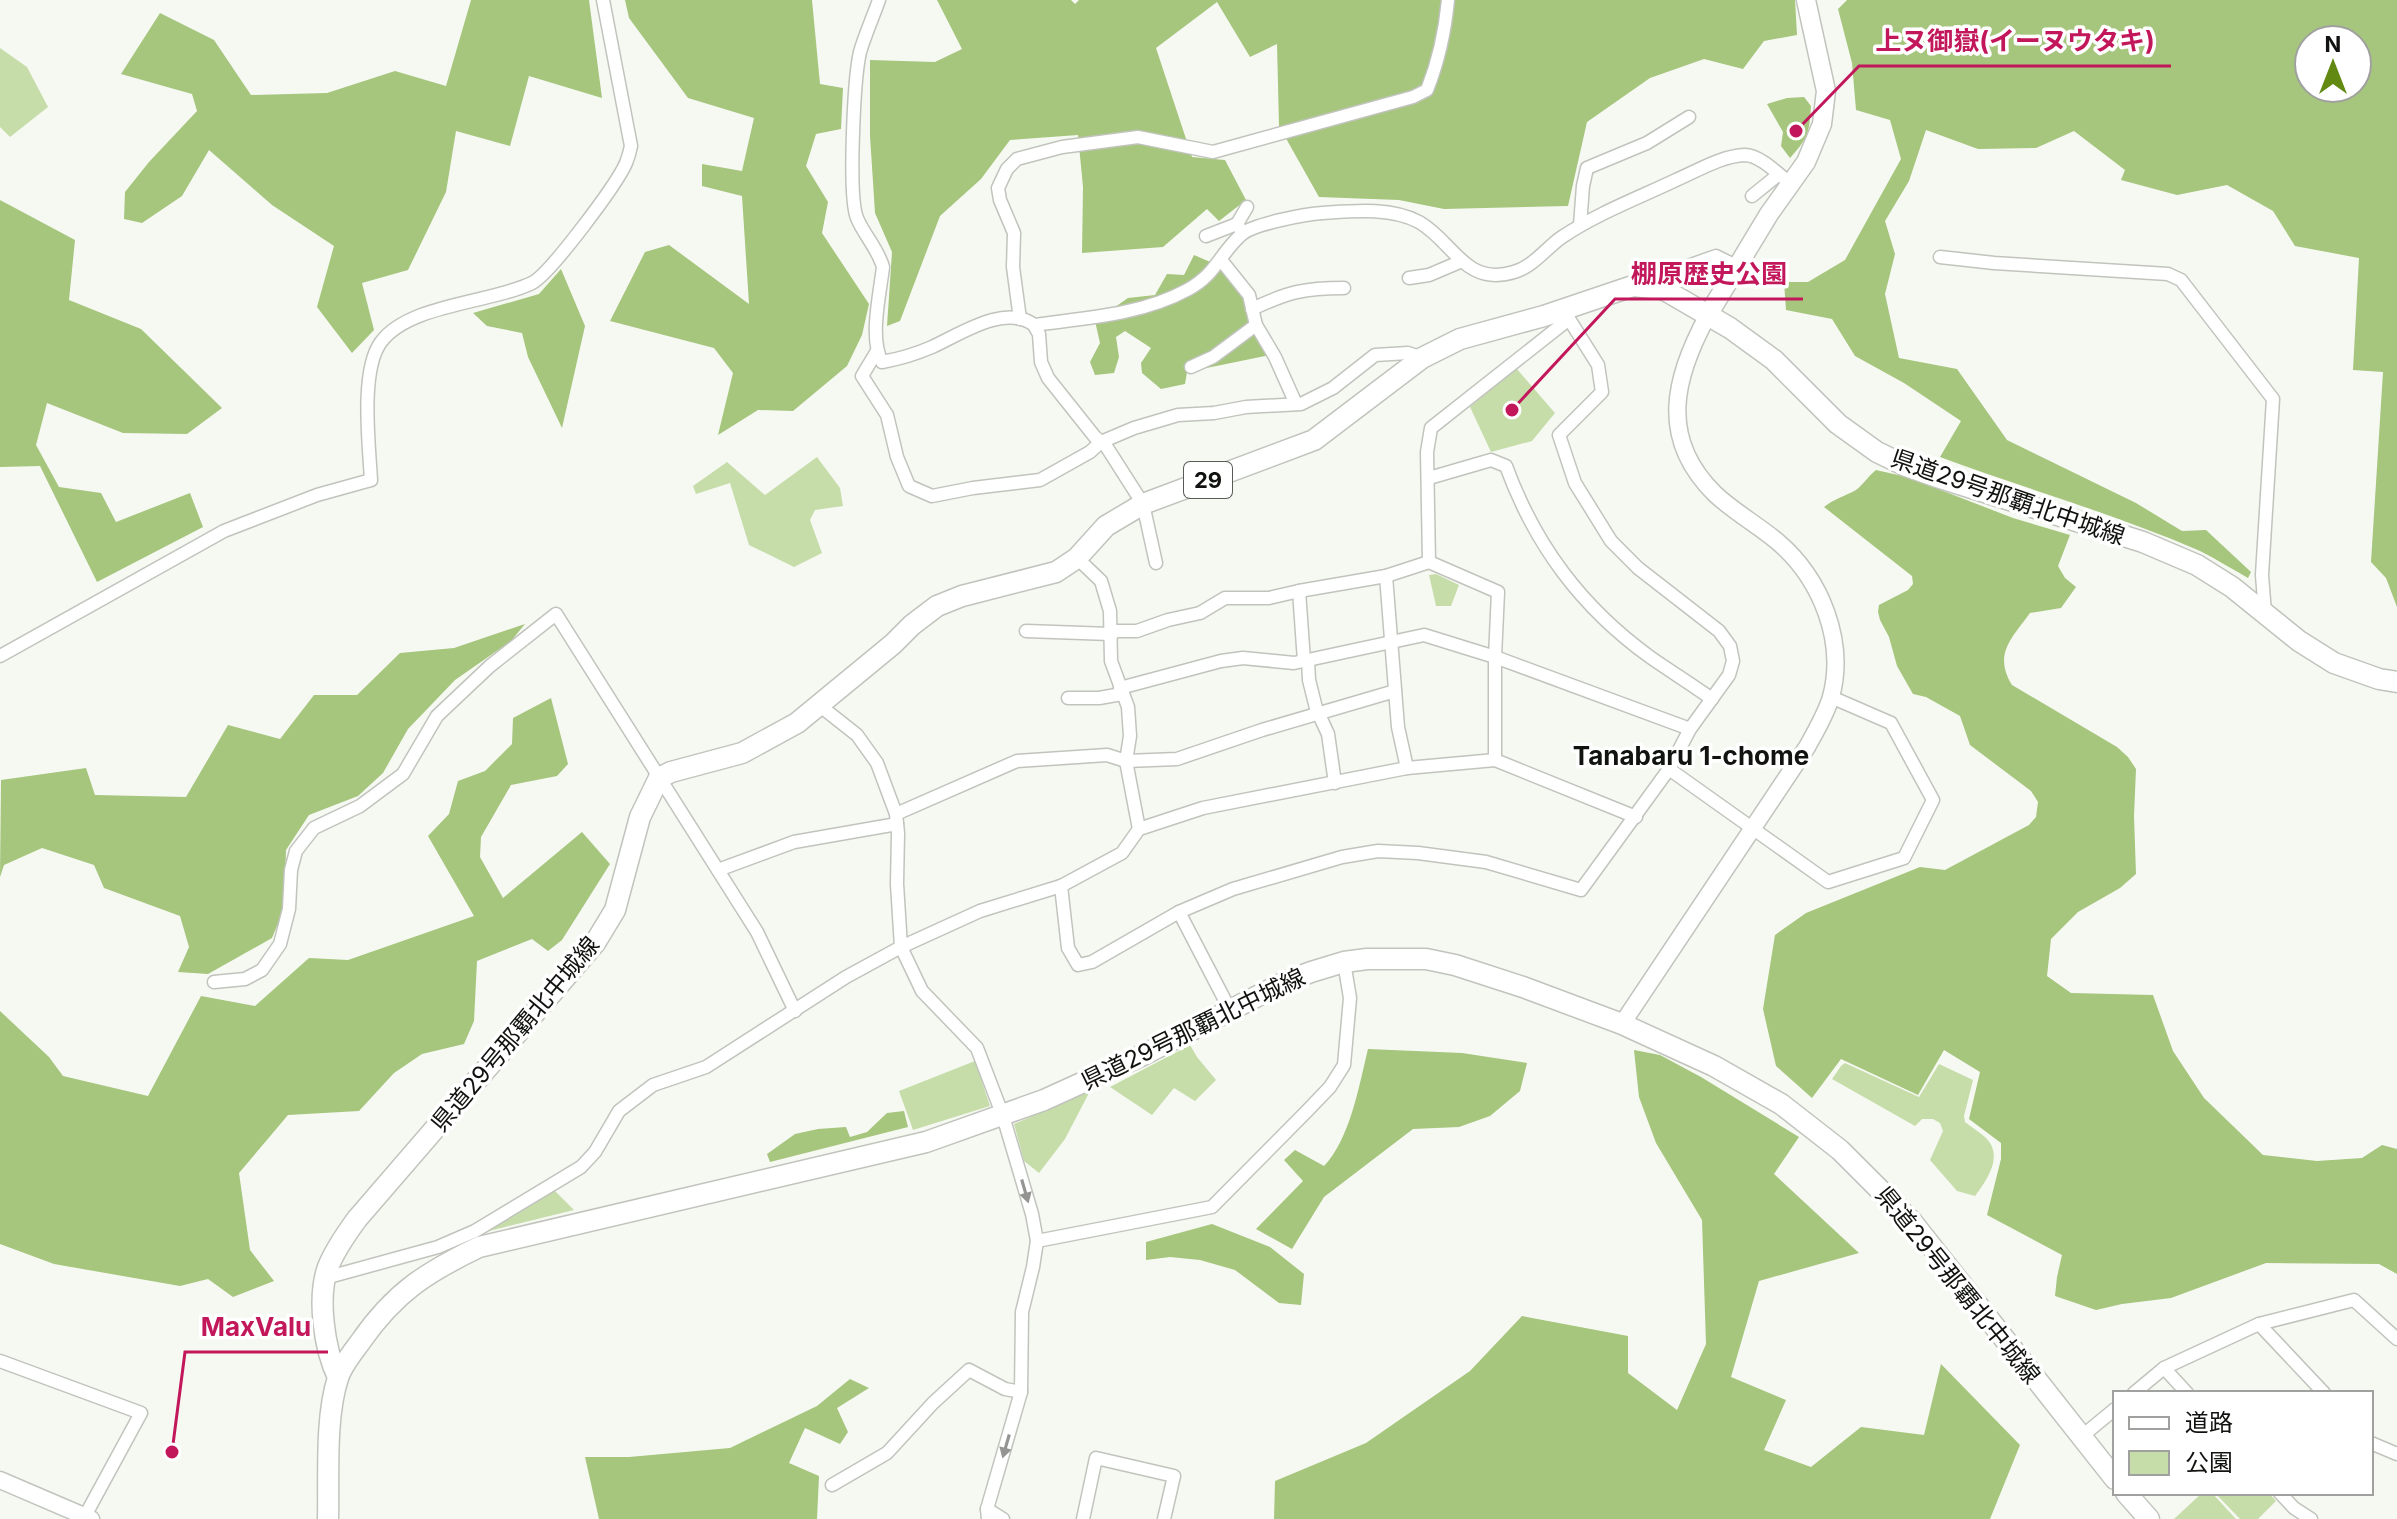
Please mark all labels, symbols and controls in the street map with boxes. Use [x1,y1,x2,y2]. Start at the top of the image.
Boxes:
callout: 上ヌ御嶽(イーヌウタキ) [1859,16,2171,66]
north arrow [2293,24,2373,104]
text: 上ヌ御嶽(イーヌウタキ) [1875,25,2155,56]
text: N [2325,31,2341,57]
callout: 棚原歴史公園 [1615,249,1803,299]
text: 棚原歴史公園 [1631,258,1787,289]
street label: 県道29号那覇北中城線 [1887,443,2129,551]
road number: 29 [1184,462,1232,498]
district label: Tanabaru 1-chome [1573,740,1809,771]
street label: 県道29号那覇北中城線 [425,931,605,1137]
street label: 県道29号那覇北中城線 [1076,962,1310,1096]
one-way arrow [1019,1179,1032,1203]
street label: 県道29号那覇北中城線 [1869,1180,2047,1390]
callout: MaxValu [185,1302,328,1352]
text: MaxValu [201,1311,311,1342]
legend [2113,1391,2373,1495]
text: 道路 [2185,1408,2233,1437]
one-way arrow [999,1433,1011,1458]
text: 公園 [2185,1448,2233,1477]

